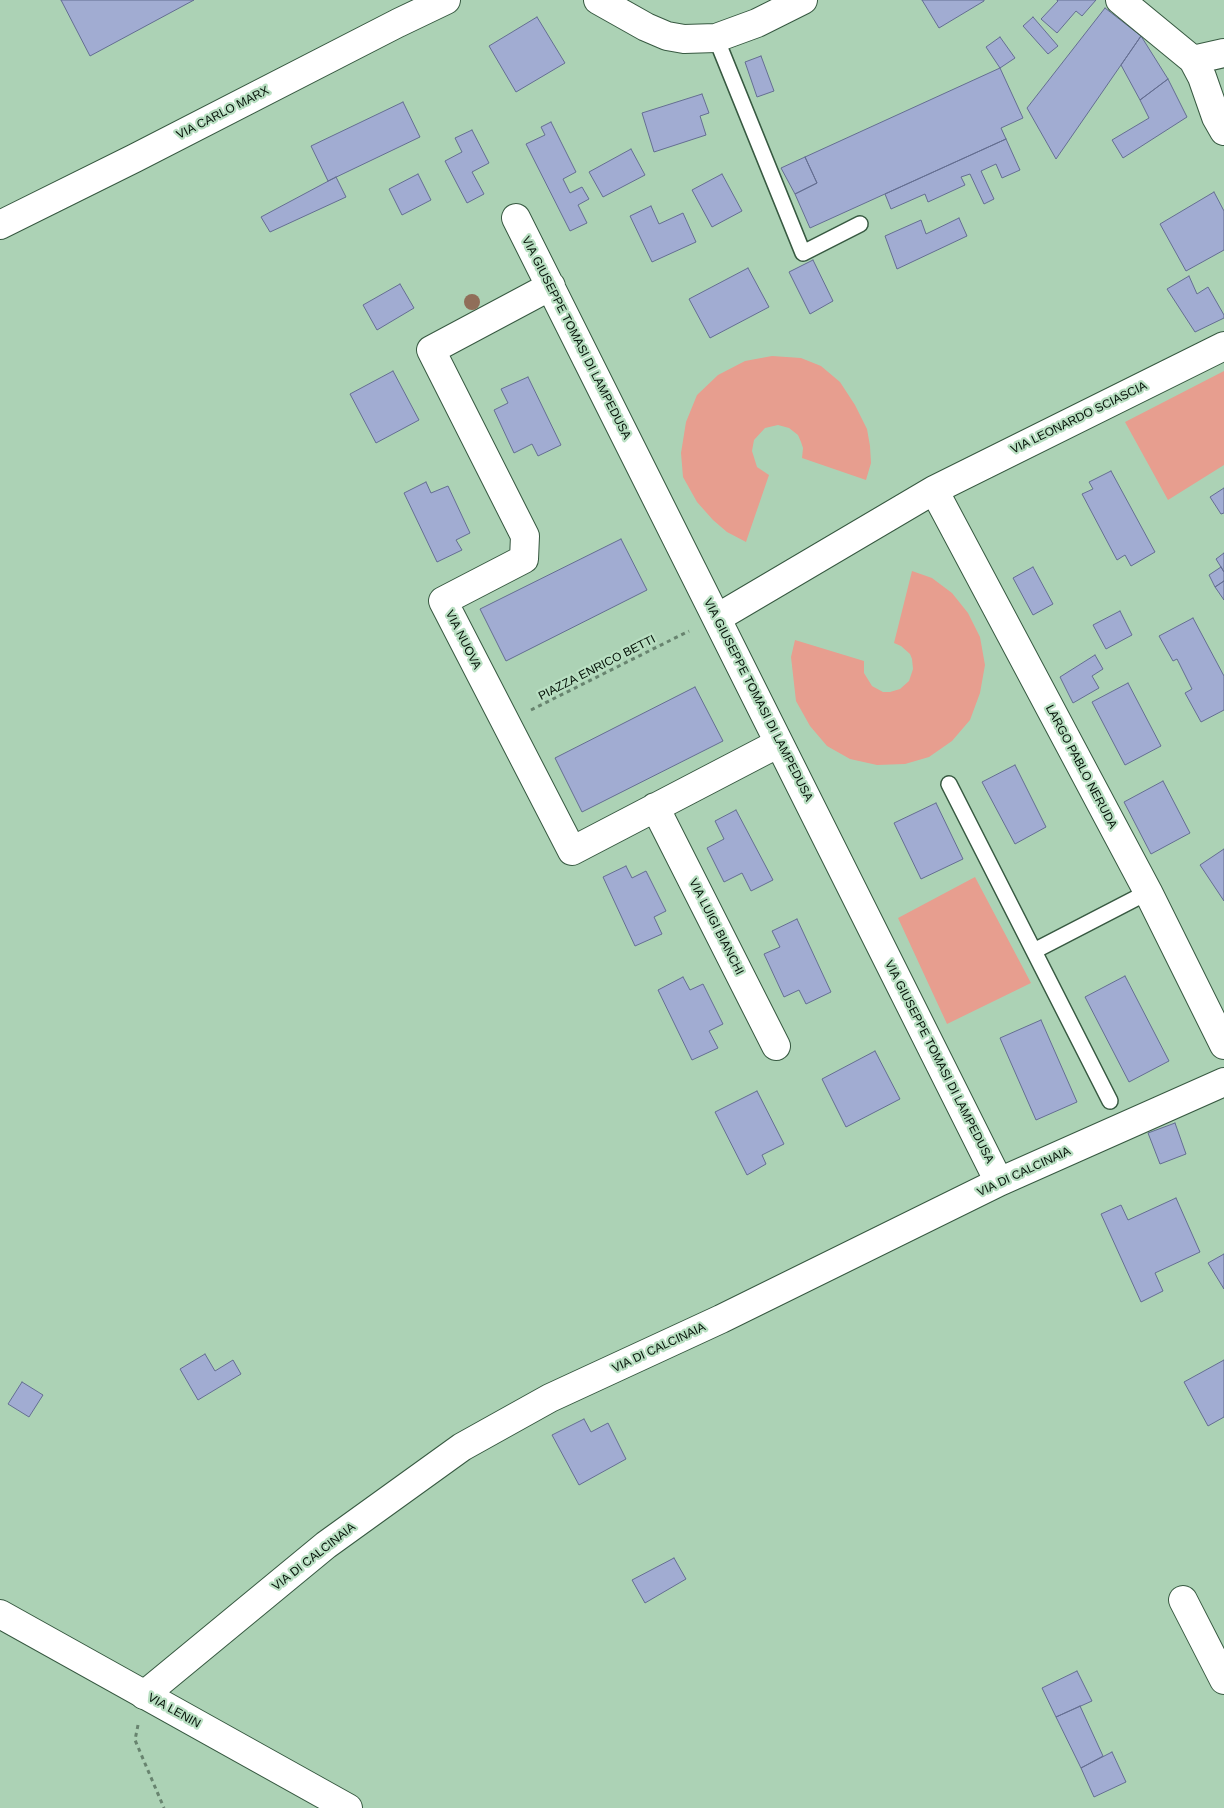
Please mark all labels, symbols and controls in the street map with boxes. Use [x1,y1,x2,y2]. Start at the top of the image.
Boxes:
street label: VIA CARLO MARX [174,83,272,143]
street label: VIA GIUSEPPE TOMASI DI LAMPEDUSA [518,234,634,442]
street label: VIA LEONARDO SCIASCIA [1009,379,1149,457]
street label: VIA GIUSEPPE TOMASI DI LAMPEDUSA [700,596,816,804]
street label: VIA NUOVA [442,608,484,672]
street label: PIAZZA ENRICO BETTI [536,632,658,704]
street label: LARGO PABLO NERUDA [1042,702,1120,832]
street label: VIA LUIGI BIANCHI [686,876,746,978]
street label: VIA GIUSEPPE TOMASI DI LAMPEDUSA [881,958,997,1166]
street label: VIA DI CALCINAIA [975,1144,1073,1200]
street label: VIA DI CALCINAIA [610,1320,708,1376]
street label: VIA DI CALCINAIA [270,1520,358,1594]
street label: VIA LENIN [145,1691,203,1731]

